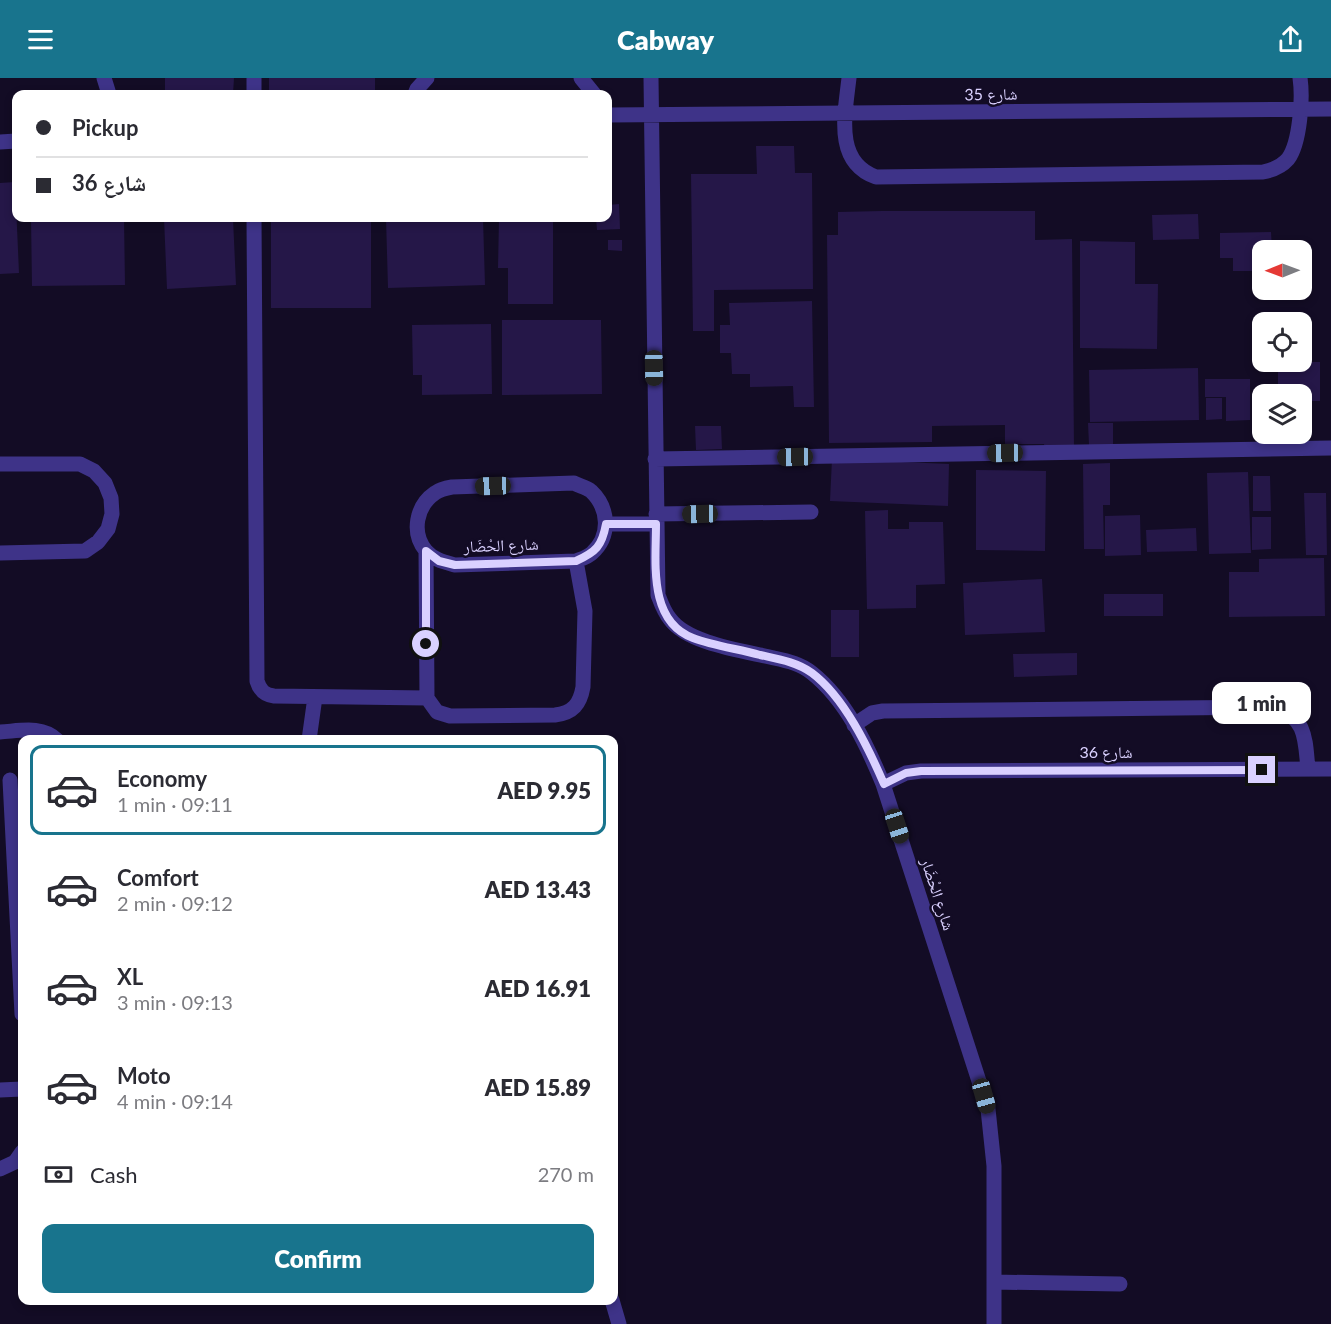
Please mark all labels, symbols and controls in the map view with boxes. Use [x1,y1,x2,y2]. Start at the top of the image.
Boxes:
icon: menu [24,23,57,56]
text: Cabway [617,23,714,56]
icon: share [1274,23,1307,56]
street label: شارع 35 [964,84,1018,105]
text: Pickup [72,114,138,141]
text: شارع 36 [72,169,146,196]
north arrow [1252,240,1312,300]
map controls [1252,240,1312,444]
button: locate [1252,312,1312,372]
car [645,350,663,386]
button: layers [1252,384,1312,444]
car [987,444,1023,462]
car [777,448,813,466]
car [475,476,511,496]
car [682,505,718,523]
street label: شارع الحْضَار [462,534,539,557]
route start [412,630,439,657]
callout: 1 min [1212,683,1312,725]
text: 1 min [1237,691,1286,715]
street label: شارع 36 [1079,742,1133,763]
route end [1248,756,1275,783]
icon: car [45,763,99,817]
text: Economy [117,765,207,792]
text: AED 9.95 [497,777,591,804]
text: 1 min · 09:11 [117,792,233,816]
car [883,806,911,846]
street label: شارع الحْضَار [916,854,959,933]
icon: car [45,862,99,916]
text: Comfort [117,864,199,891]
text: AED 13.43 [485,876,591,903]
text: 2 min · 09:12 [117,891,233,915]
icon: car [45,961,99,1015]
text: XL [117,963,143,990]
text: AED 16.91 [485,975,591,1002]
text: 3 min · 09:13 [117,990,233,1014]
icon: car [45,1060,99,1114]
text: Moto [117,1062,171,1089]
text: AED 15.89 [485,1074,591,1101]
car [970,1076,998,1116]
text: 4 min · 09:14 [117,1089,233,1113]
icon: cash [42,1158,75,1191]
text: Cash [90,1161,137,1188]
text: 270 m [538,1162,594,1186]
button: Confirm [42,1224,594,1293]

